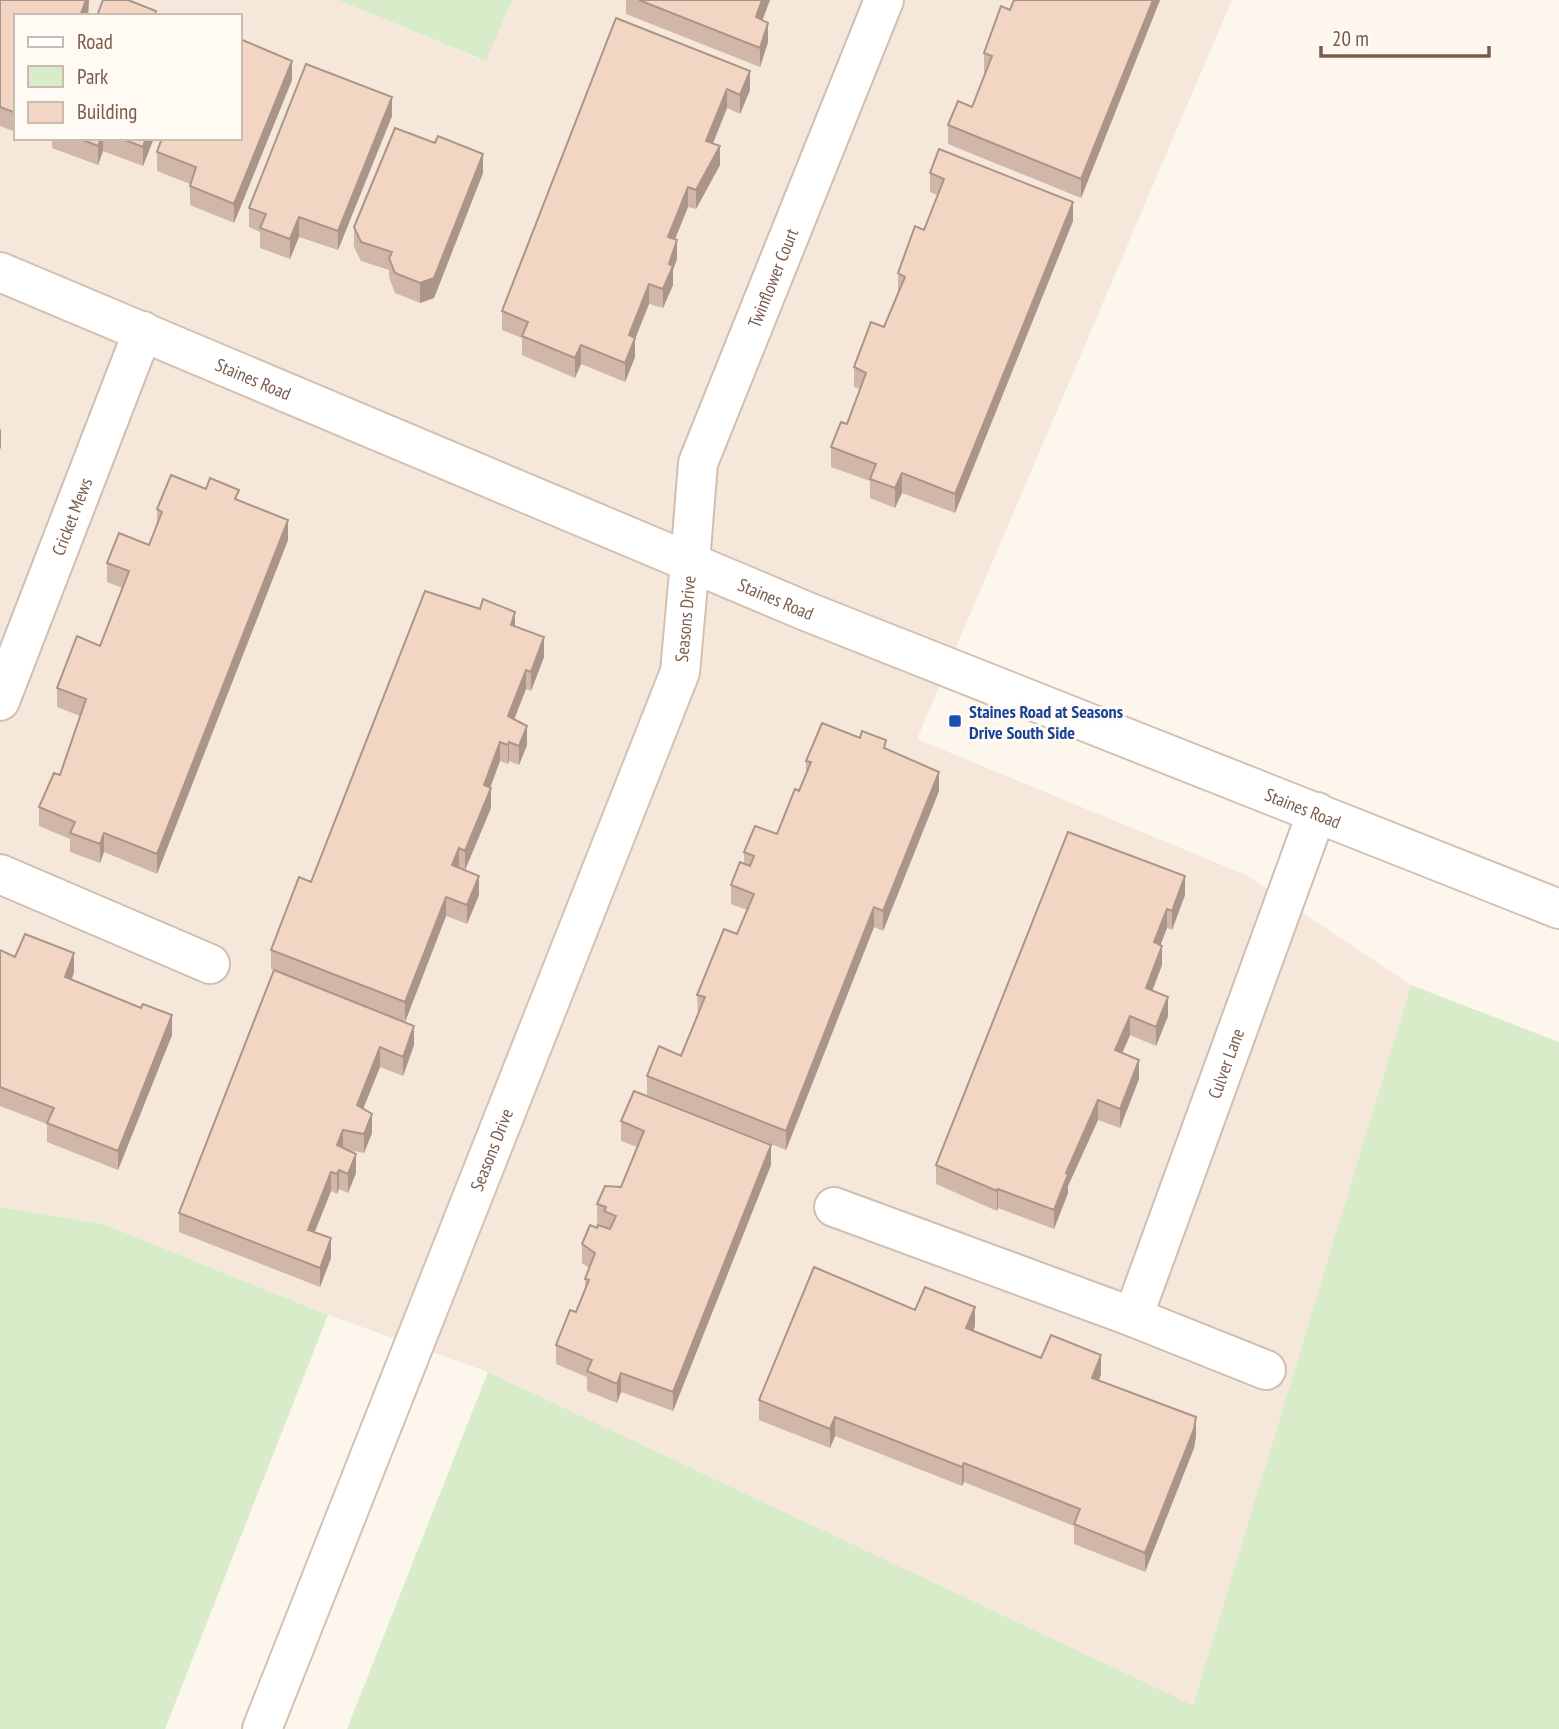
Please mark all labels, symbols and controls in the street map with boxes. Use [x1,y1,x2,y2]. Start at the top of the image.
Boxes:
legend [14,14,242,140]
scale bar [1321,14,1489,58]
text: 20 m [1332,25,1369,52]
text: Road [77,28,113,55]
text: Park [77,63,108,90]
text: Building [77,98,137,125]
street label: Twinflower Court [742,225,803,331]
street label: Staines Road [212,353,295,405]
street label: Cricket Mews [46,474,97,559]
street label: Staines Road [735,573,817,625]
street label: Seasons Drive [669,575,700,663]
place label: Staines Road at Seasons Drive South Side [969,700,1123,744]
marker: Staines Road at Seasons Drive South Side [947,713,963,729]
street label: Staines Road [1262,782,1344,833]
street label: Culver Lane [1202,1025,1249,1102]
street label: Seasons Drive [464,1105,518,1194]

